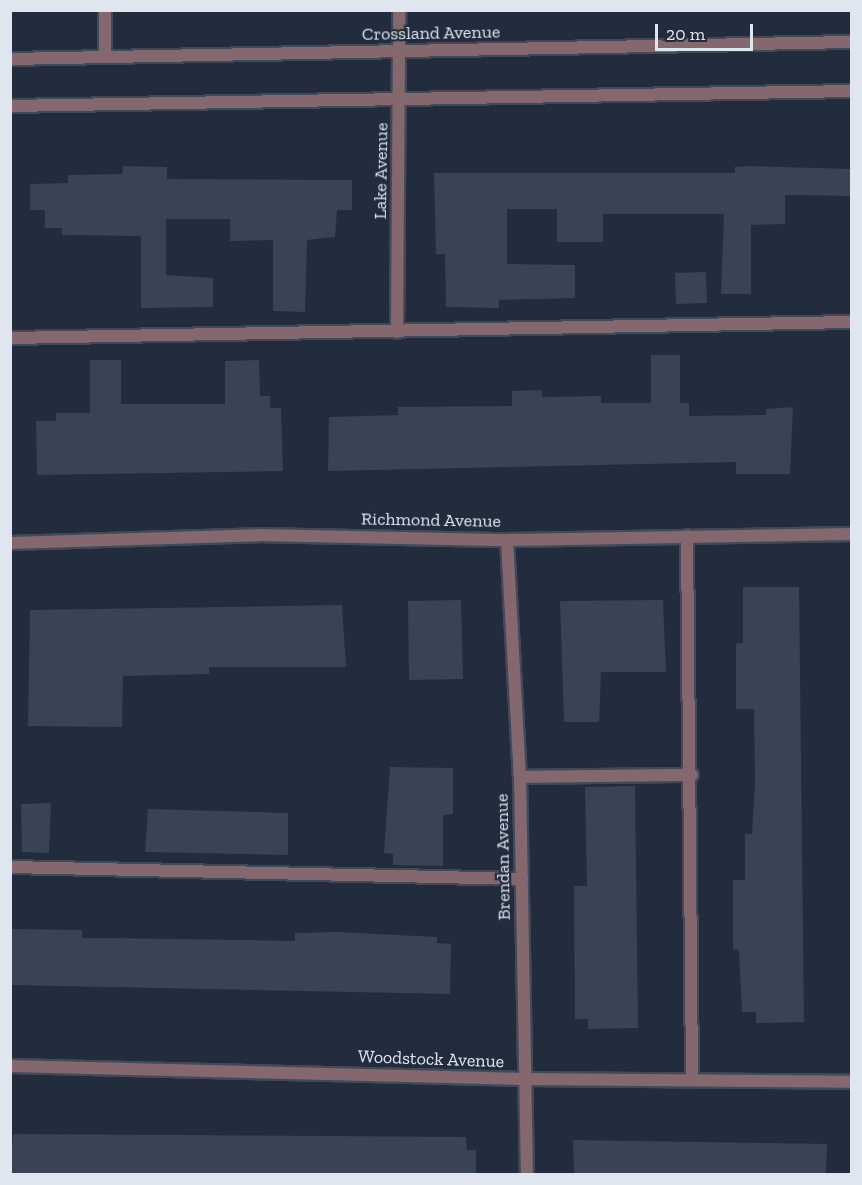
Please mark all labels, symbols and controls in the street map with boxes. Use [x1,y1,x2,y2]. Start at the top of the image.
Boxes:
scale bar [658,12,756,50]
street label: Crossland Avenue [361,21,501,45]
text: 20 m [666,23,705,45]
street label: Lake Avenue [369,122,393,220]
street label: Richmond Avenue [361,508,501,532]
street label: Brendan Avenue [491,793,515,921]
street label: Woodstock Avenue [357,1046,505,1072]

